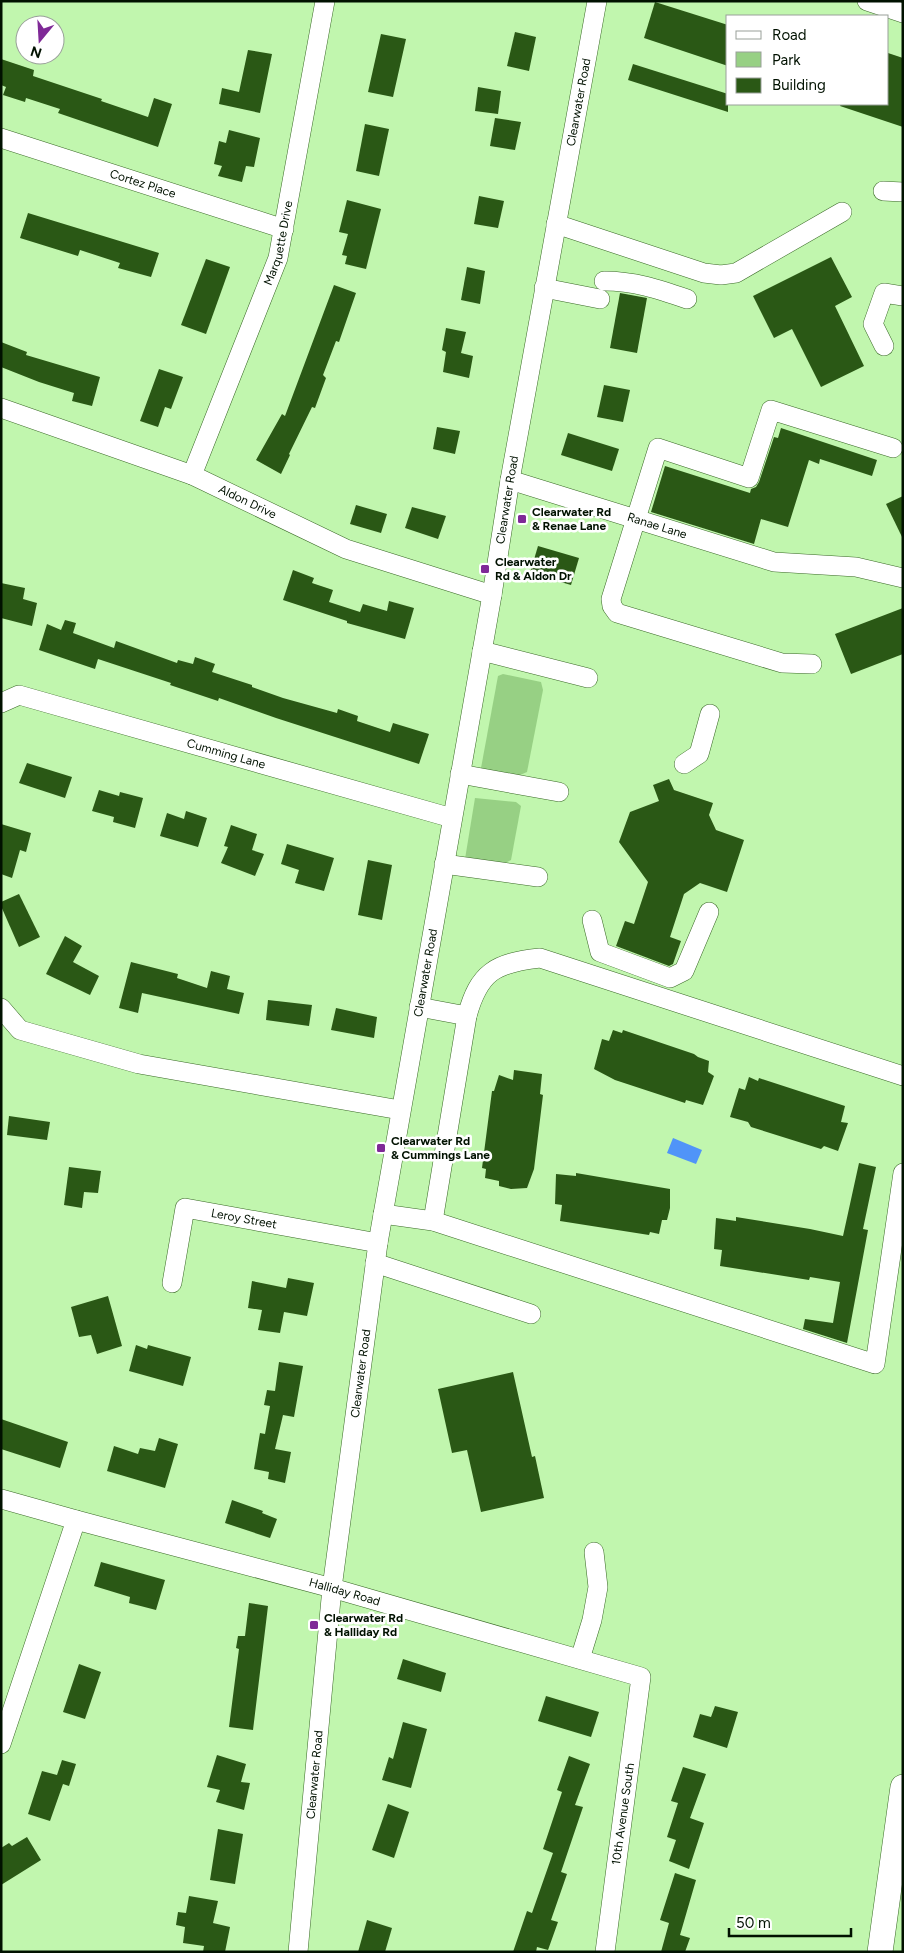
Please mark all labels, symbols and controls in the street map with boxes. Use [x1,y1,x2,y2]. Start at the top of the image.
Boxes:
north arrow [15,15,65,65]
legend [726,15,889,105]
text: Road [772,26,807,44]
text: N [28,42,44,62]
text: Park [772,51,801,69]
street label: Clearwater Road [564,57,593,147]
text: Building [772,76,826,94]
street label: Cortez Place [108,166,178,201]
street label: Marquette Drive [261,199,295,287]
street label: Clearwater Road [493,455,521,545]
street label: Aldon Drive [216,482,279,522]
place label: Clearwater Rd & Renae Lane [532,505,611,533]
street label: Ranae Lane [626,510,689,542]
marker: Clearwater Rd & Renae Lane [516,513,528,525]
place label: Clearwater Rd & Aldon Dr [495,555,572,583]
marker: Clearwater Rd & Aldon Dr [479,563,491,575]
street label: Cumming Lane [185,736,267,772]
street label: Clearwater Road [411,928,440,1018]
place label: Clearwater Rd & Cummings Lane [391,1134,490,1162]
marker: Clearwater Rd & Cummings Lane [375,1142,387,1154]
street label: Leroy Street [210,1206,278,1232]
street label: Clearwater Road [348,1328,373,1419]
street label: Halliday Road [308,1575,382,1609]
place label: Clearwater Rd & Halliday Rd [324,1611,403,1639]
marker: Clearwater Rd & Halliday Rd [308,1619,320,1631]
street label: Clearwater Road [303,1730,326,1820]
street label: 10th Avenue South [609,1762,637,1866]
scale bar [729,1906,852,1938]
text: 50 m [736,1914,771,1932]

